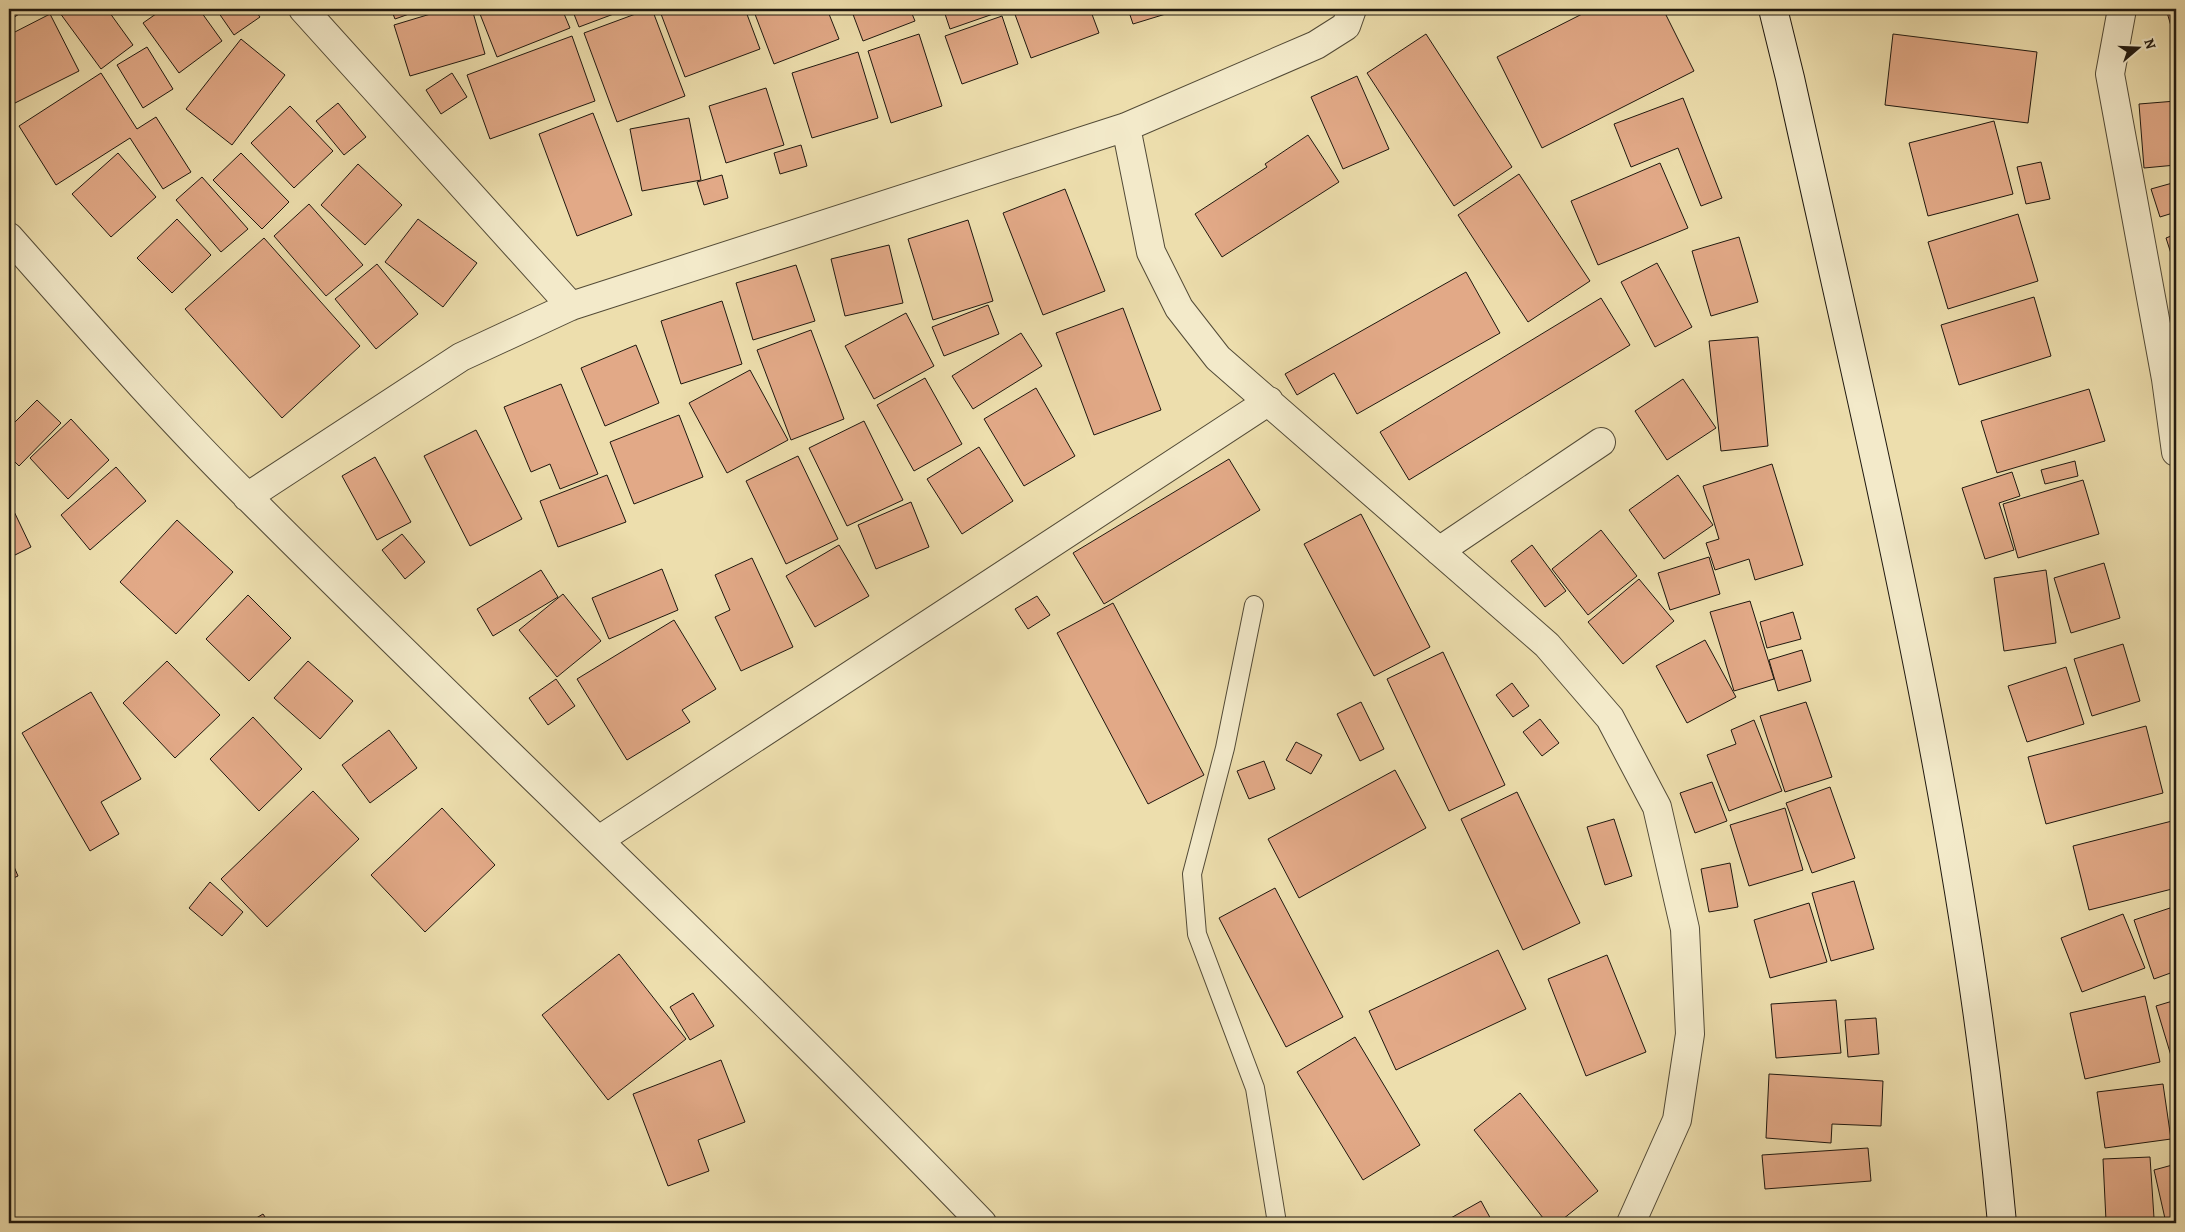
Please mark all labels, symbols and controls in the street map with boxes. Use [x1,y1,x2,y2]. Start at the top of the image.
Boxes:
north arrow [2112,22,2162,72]
text: N [2139,36,2160,52]

